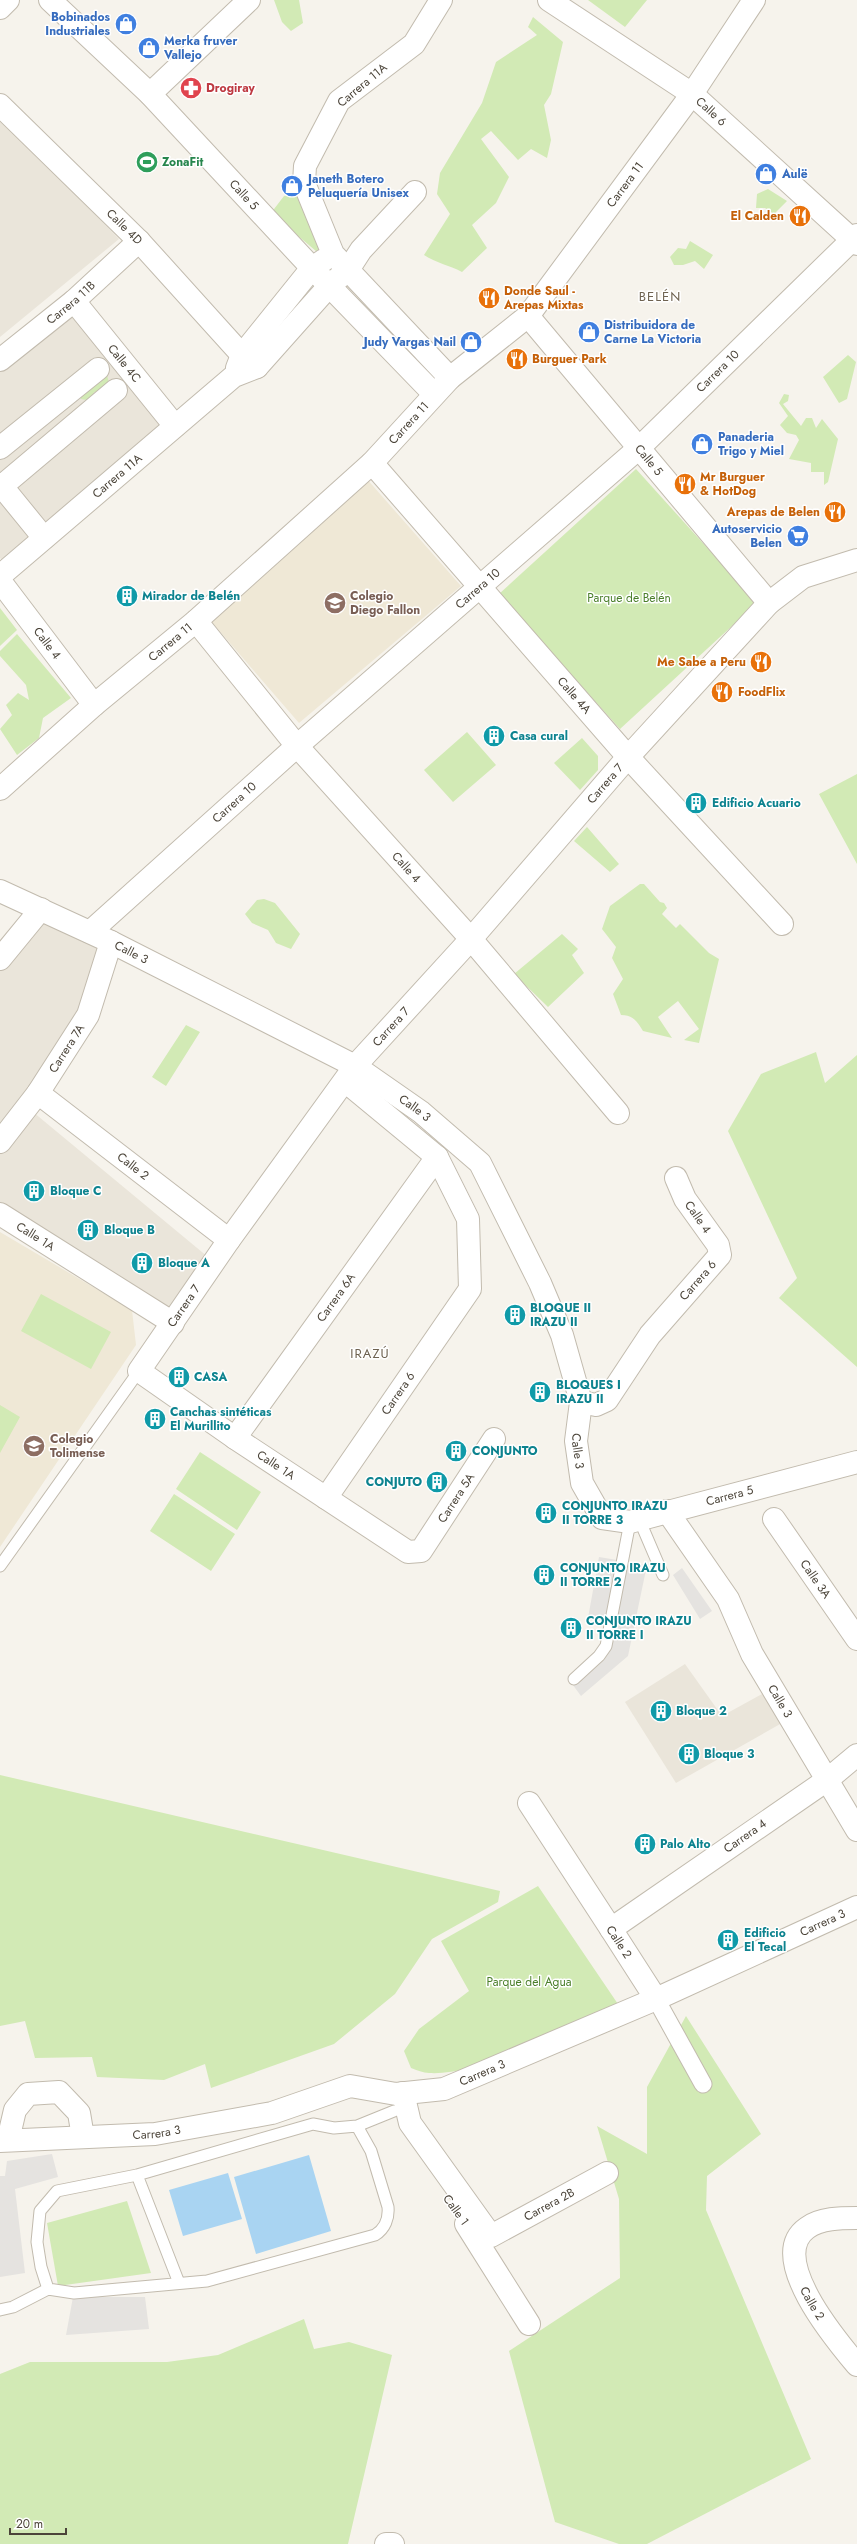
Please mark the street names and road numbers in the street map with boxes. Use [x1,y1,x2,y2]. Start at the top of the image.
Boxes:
street label: Carrera 11A [333,59,391,111]
street label: Calle 6 [692,93,731,130]
street label: Carrera 11 [602,158,648,211]
street label: Calle 5 [225,175,263,214]
street label: Calle 4D [102,205,147,249]
street label: Carrera 11B [42,277,99,329]
street label: Calle 4C [103,340,145,386]
street label: Carrera 10 [692,346,743,397]
street label: Carrera 11 [384,398,433,448]
street label: Calle 5 [630,440,668,480]
street label: Carrera 11A [88,449,146,502]
street label: Carrera 10 [451,564,504,613]
street label: Carrera 11 [144,618,196,666]
street label: Calle 4 [29,623,65,663]
street label: Calle 4A [553,673,596,718]
street label: Carrera 7 [583,759,628,808]
street label: Carrera 10 [208,777,261,827]
street label: Calle 4 [387,848,425,887]
street label: Calle 3 [111,936,152,969]
street label: Carrera 7 [368,1002,414,1051]
street label: Carrera 7A [44,1020,89,1076]
street label: Calle 3 [395,1090,435,1126]
street label: Calle 2 [113,1148,153,1184]
street label: Calle 4 [680,1197,716,1237]
street label: Calle 1A [13,1217,58,1255]
street label: Carrera 6 [675,1256,721,1305]
street label: Carrera 6A [312,1269,360,1326]
street label: Carrera 7 [163,1280,205,1331]
street label: Carrera 6 [377,1368,419,1419]
street label: Calle 3 [567,1432,589,1470]
street label: Calle 1A [253,1446,299,1484]
street label: Carrera 5A [433,1469,479,1527]
street label: Carrera 5 [704,1481,756,1511]
street label: Calle 3A [796,1556,835,1602]
street label: Calle 3 [763,1681,797,1722]
street label: Carrera 4 [720,1815,770,1857]
street label: Carrera 3 [797,1904,849,1941]
street label: Calle 2 [602,1922,636,1962]
street label: Carrera 3 [456,2055,508,2091]
street label: Carrera 3 [132,2120,183,2144]
street label: Carrera 2B [521,2183,578,2226]
street label: Calle 1 [439,2191,473,2229]
street label: Calle 2 [795,2284,829,2324]

